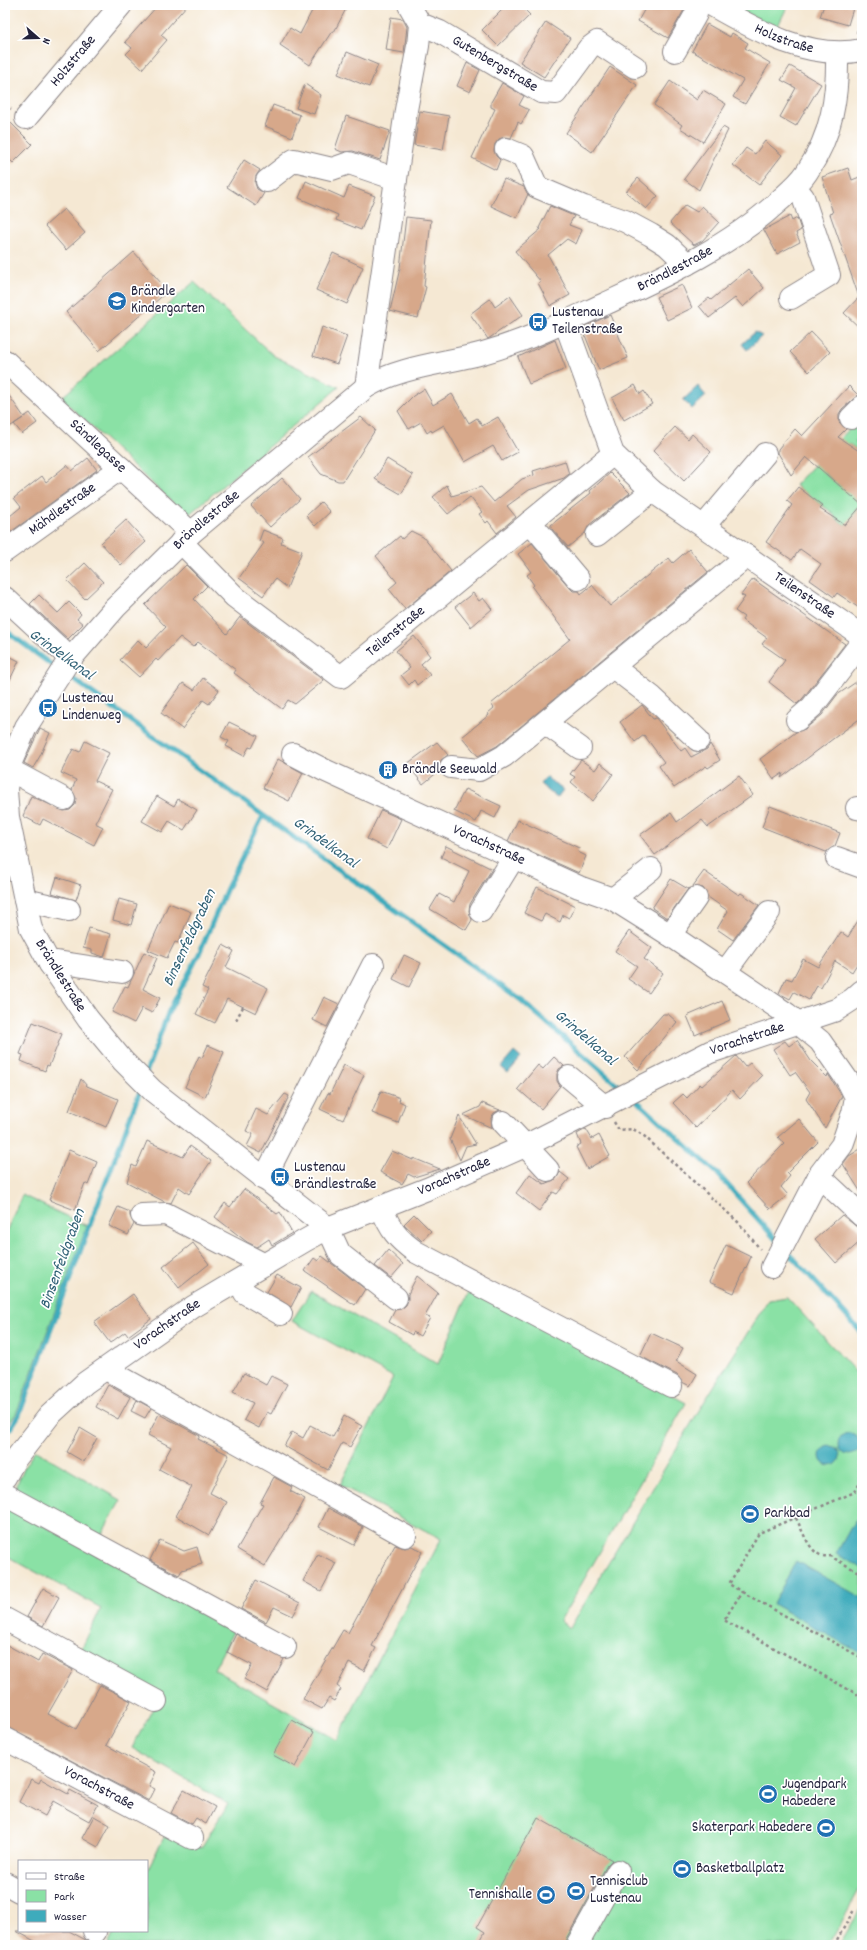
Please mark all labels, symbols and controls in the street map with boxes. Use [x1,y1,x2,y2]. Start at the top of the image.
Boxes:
north arrow [18,18,58,58]
street label: Holzstraße [750,18,816,60]
street label: Holzstraße [45,30,102,92]
street label: Gutenbergstraße [447,30,542,99]
text: N [37,35,54,47]
street label: Brändlestraße [634,240,718,298]
place label: Brändle Kindergarten [131,281,205,320]
school or university icon: Brändle Kindergarten [106,290,128,312]
place label: Lustenau Teilenstraße [552,302,623,341]
bus stop icon: Lustenau Teilenstraße [527,311,549,333]
street label: Sändlegasse [64,414,131,479]
street label: Mähdlestraße [24,478,101,542]
street label: Brändlestraße [168,485,246,556]
street label: Teilenstraße [769,567,840,625]
street label: Teilenstraße [362,601,431,663]
water label: Grindelkanal [24,624,99,687]
place label: Lustenau Lindenweg [62,688,121,727]
bus stop icon: Lustenau Lindenweg [37,697,59,719]
building icon: Brändle Seewald [377,759,399,781]
place label: Brändle Seewald [402,759,497,781]
water label: Grindelkanal [288,812,363,875]
street label: Vorachstraße [449,819,529,872]
water label: Binsenfeldgraben [157,885,223,990]
street label: Brändlestraße [29,935,91,1017]
water label: Grindelkanal [549,1005,622,1072]
street label: Vorachstraße [707,1017,788,1062]
street label: Vorachstraße [415,1151,495,1203]
place label: Lustenau Brändlestraße [294,1157,377,1196]
bus stop icon: Lustenau Brändlestraße [269,1166,291,1188]
water label: Binsenfeldgraben [34,1205,92,1312]
street label: Vorachstraße [129,1293,205,1356]
sports icon: Parkbad [739,1503,761,1525]
place label: Parkbad [764,1503,810,1525]
street label: Vorachstraße [59,1761,139,1817]
place label: Jugendpark Habedere [782,1774,847,1813]
sports icon: Jugendpark Habedere [757,1783,779,1805]
place label: Skaterpark Habedere [692,1817,812,1839]
sports icon: Skaterpark Habedere [815,1817,837,1839]
sports icon: Basketballplatz [671,1858,693,1880]
place label: Basketballplatz [696,1858,784,1880]
legend [18,1860,148,1932]
text: Straße [54,1869,85,1886]
place label: Tennisclub Lustenau [590,1871,648,1910]
sports icon: Tennisclub Lustenau [565,1880,587,1902]
place label: Tennishalle [469,1884,532,1906]
sports icon: Tennishalle [535,1884,557,1906]
text: Park [54,1889,75,1906]
text: Wasser [54,1909,87,1926]

